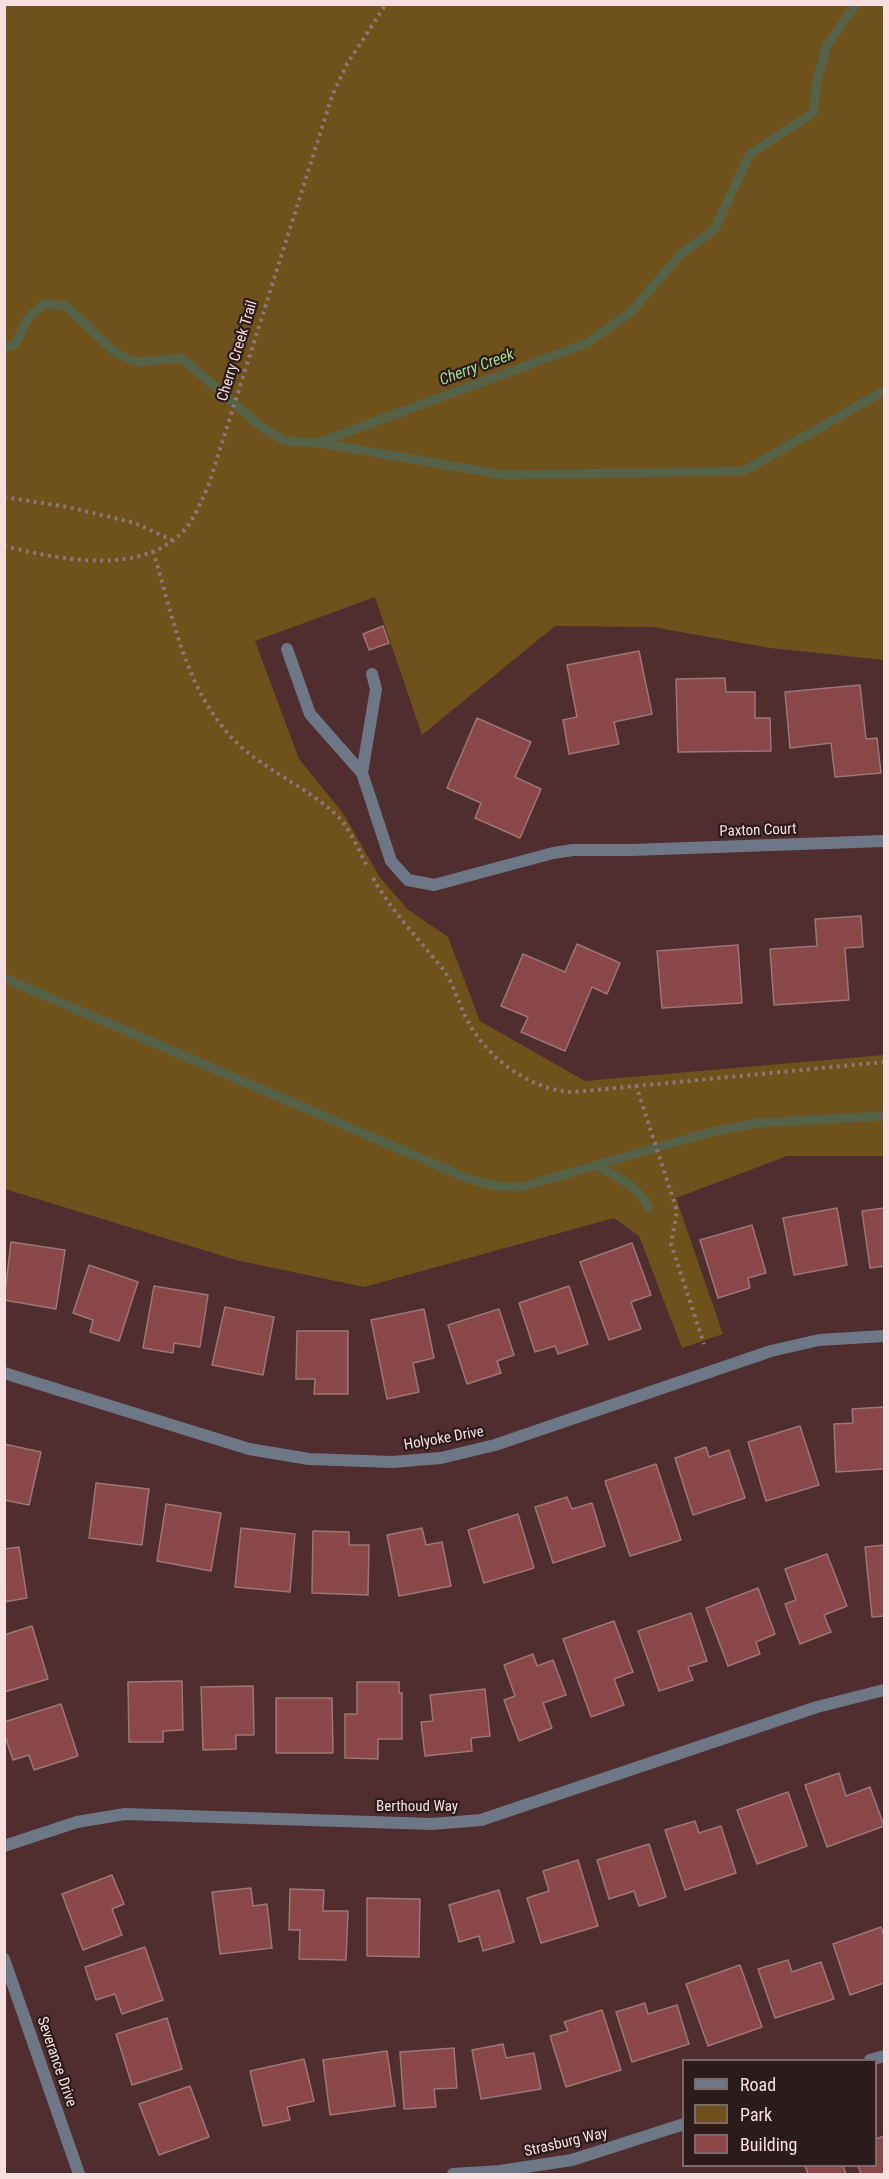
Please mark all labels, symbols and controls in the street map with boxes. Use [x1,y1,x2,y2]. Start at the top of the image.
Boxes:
street label: Cherry Creek Trail [214,298,262,404]
water label: Cherry Creek [437,346,517,390]
street label: Paxton Court [719,821,797,841]
street label: Holyoke Drive [403,1423,485,1455]
street label: Berthoud Way [376,1798,458,1816]
street label: Severance Drive [32,2015,80,2109]
legend [682,2059,877,2167]
text: Road [740,2074,776,2095]
text: Park [740,2104,772,2125]
street label: Strasburg Way [523,2125,609,2161]
text: Building [740,2134,797,2155]

